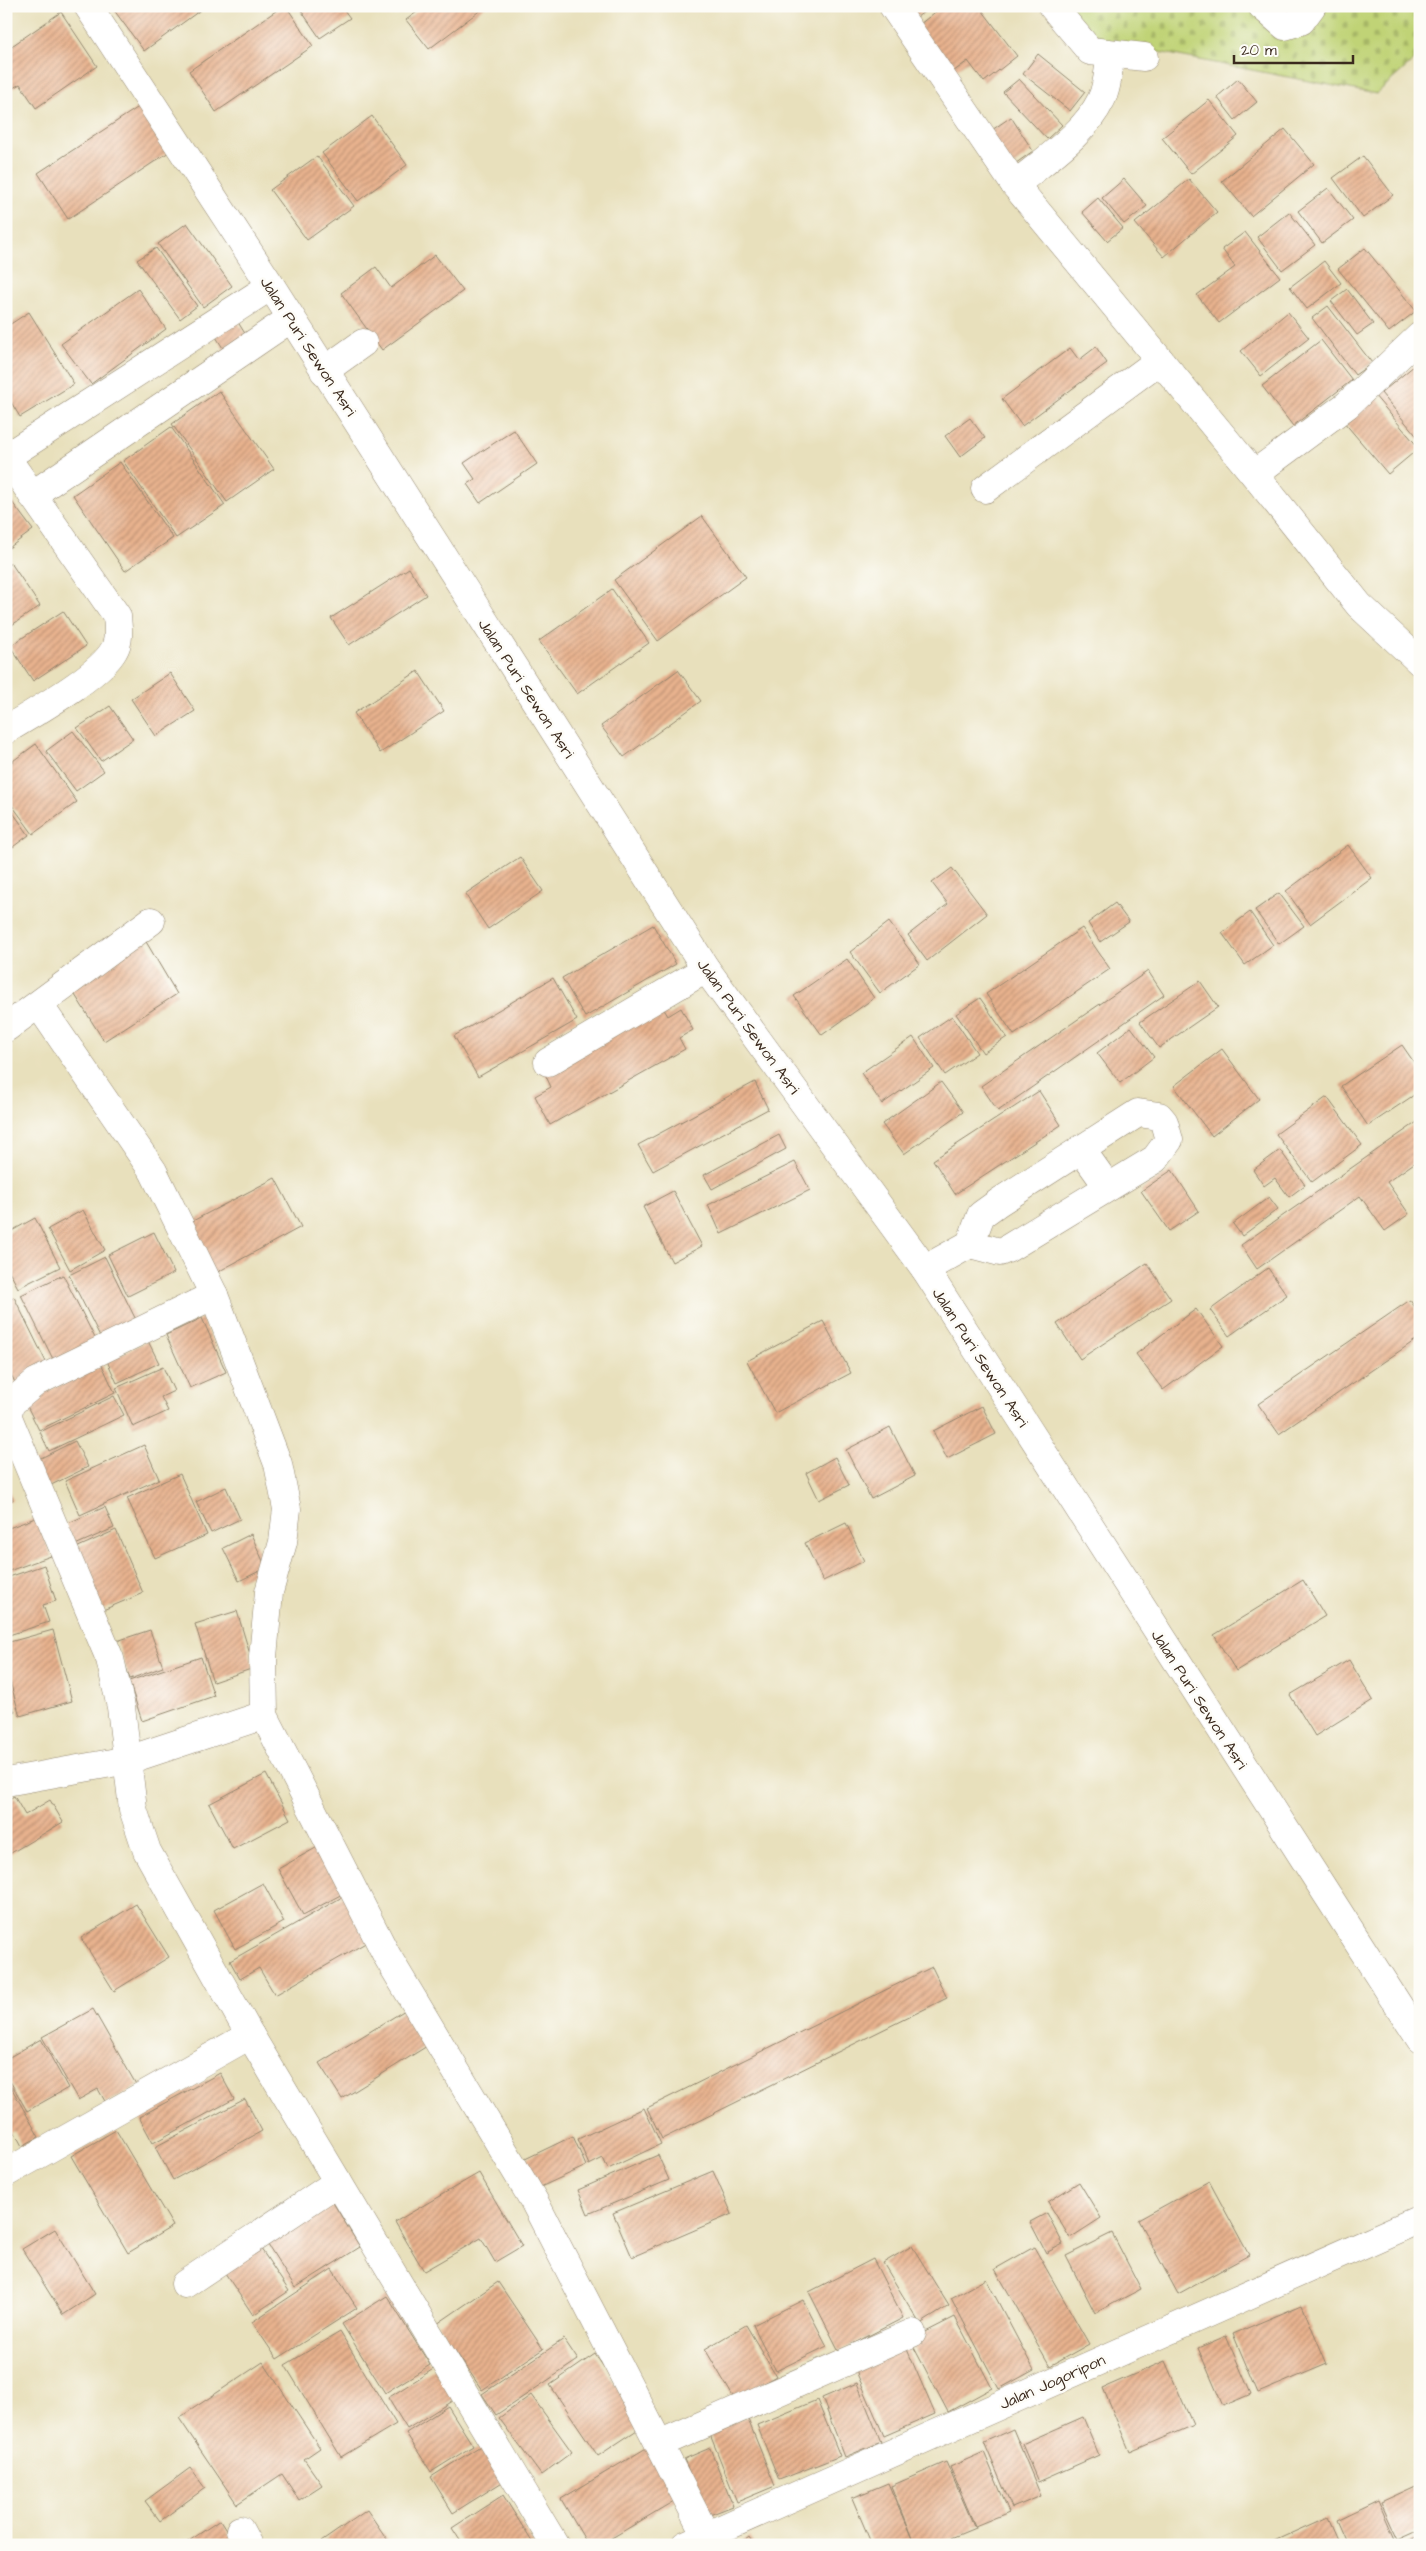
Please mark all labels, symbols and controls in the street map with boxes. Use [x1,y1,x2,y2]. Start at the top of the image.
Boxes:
scale bar [1234,32,1352,64]
text: 20 m [1241,40,1277,61]
street label: Jalan Puri Sewon Asri [255,272,362,421]
street label: Jalan Puri Sewon Asri [473,614,580,763]
street label: Jalan Puri Sewon Asri [692,954,805,1099]
street label: Jalan Puri Sewon Asri [927,1283,1034,1432]
street label: Jalan Puri Sewon Asri [1146,1625,1253,1774]
street label: Jalan Jogoripon [996,2349,1109,2416]

